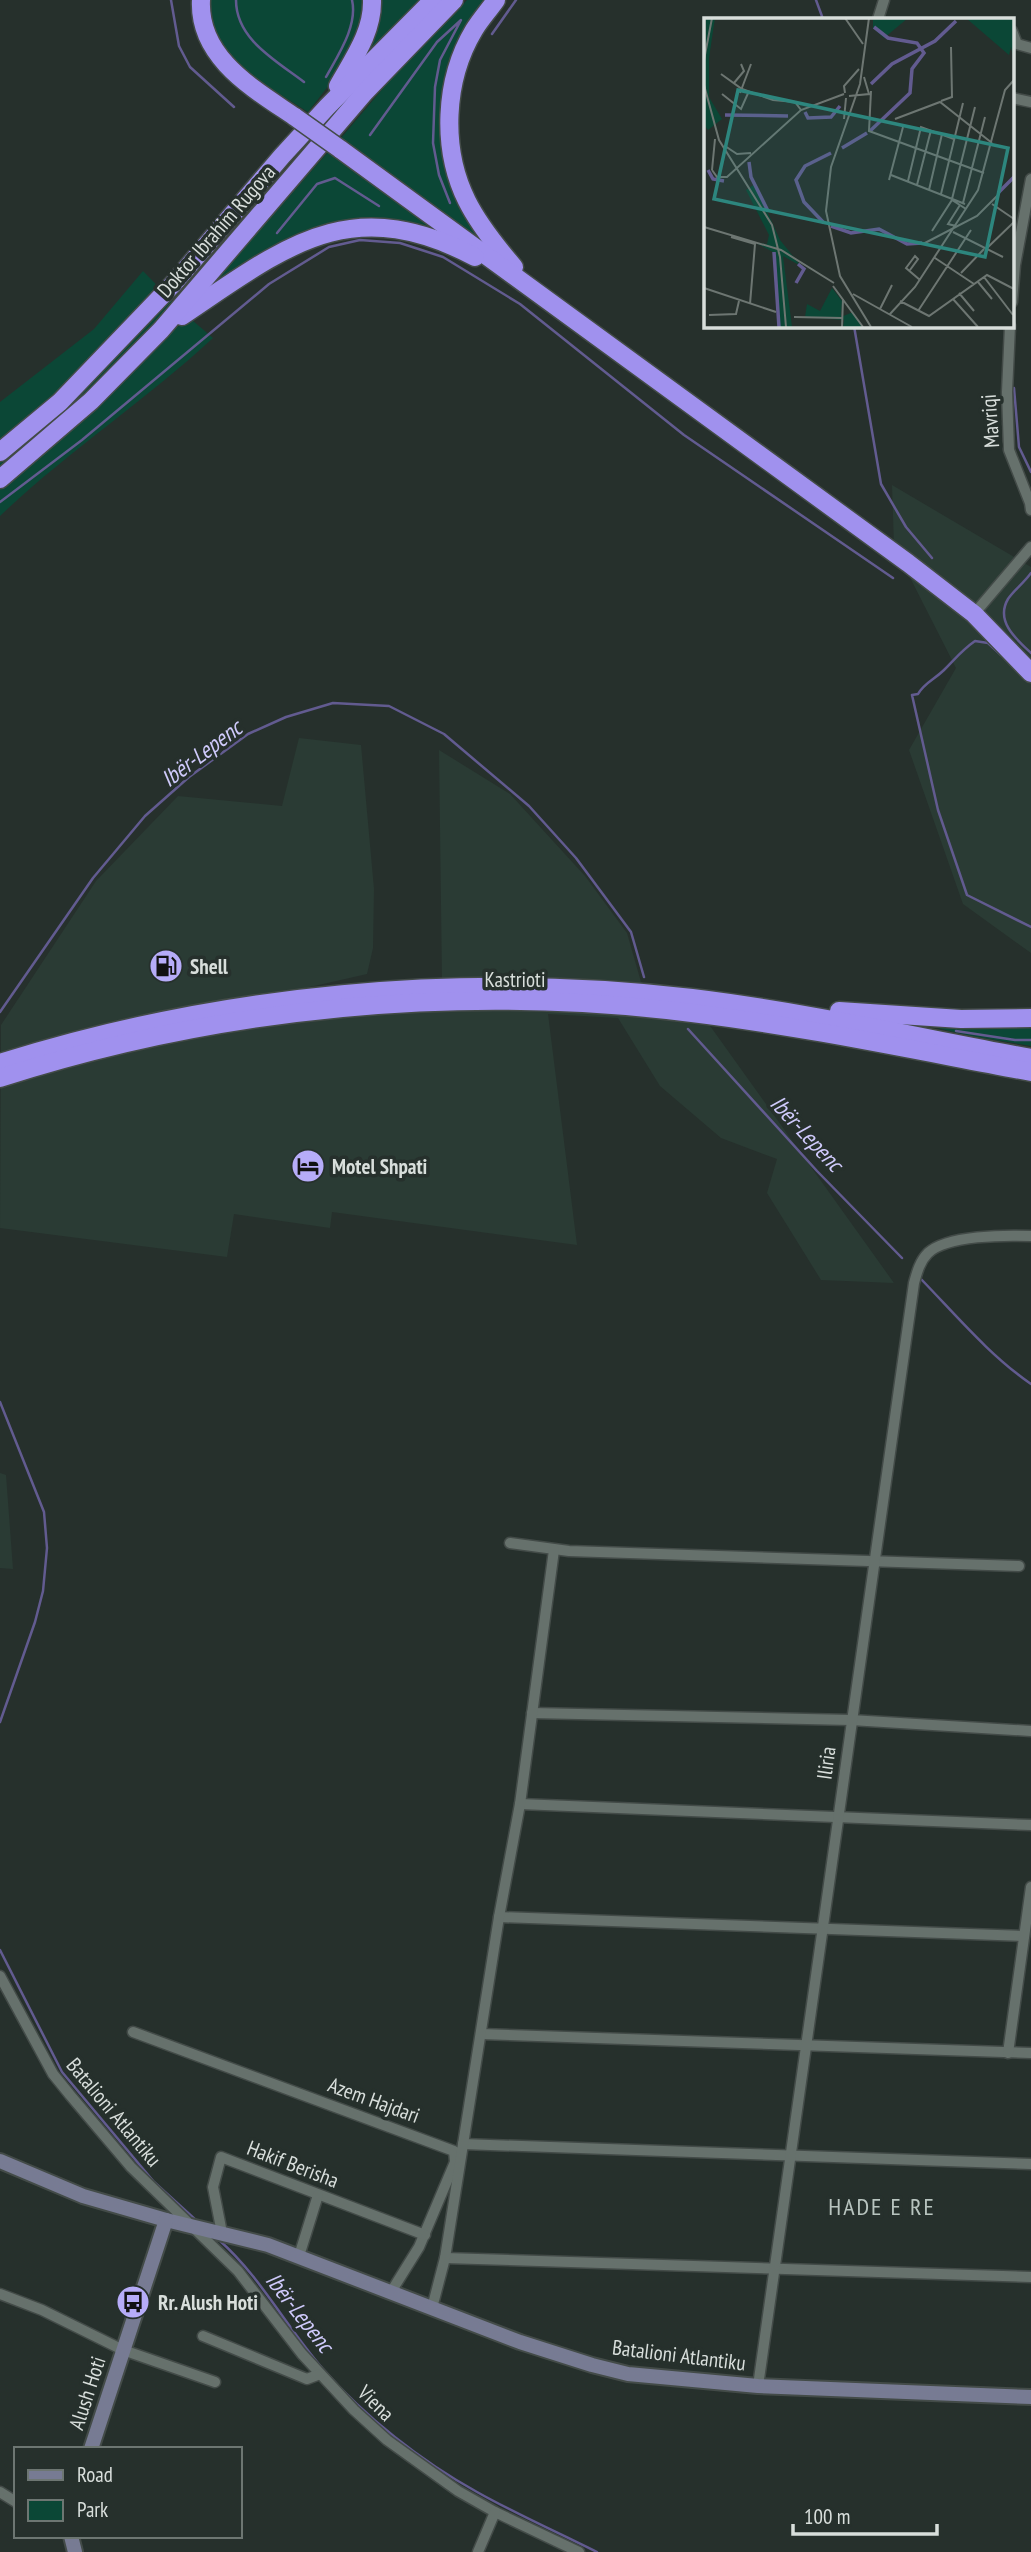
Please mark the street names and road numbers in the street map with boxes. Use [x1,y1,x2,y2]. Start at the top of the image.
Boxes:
street label: Doktor Ibrahim Rugova [151,159,281,303]
street label: Mavriqi [975,393,1005,449]
street label: Kastrioti [485,966,545,993]
street label: Iliria [810,1745,842,1781]
street label: Batalioni Atlantiku [61,2052,167,2172]
street label: Azem Hajdari [324,2071,424,2129]
street label: Hakif Berisha [243,2134,343,2194]
street label: Batalioni Atlantiku [611,2333,747,2377]
street label: Alush Hoti [63,2353,111,2433]
street label: Viena [351,2379,400,2427]

